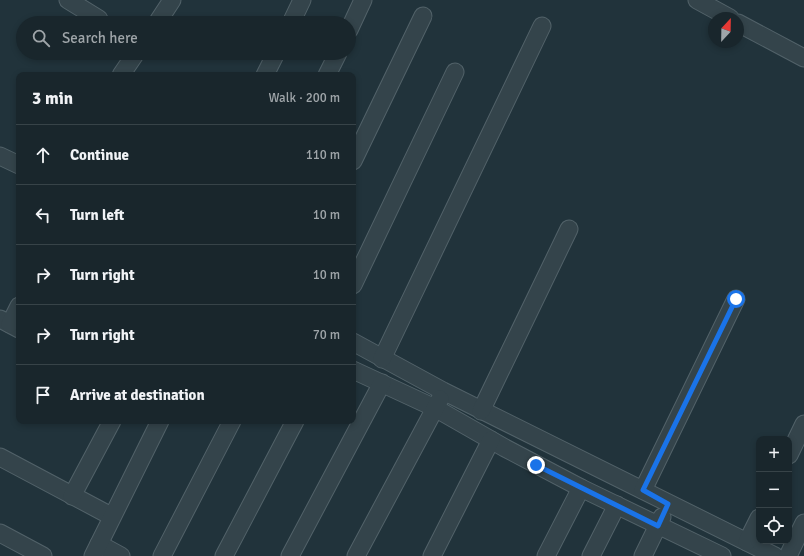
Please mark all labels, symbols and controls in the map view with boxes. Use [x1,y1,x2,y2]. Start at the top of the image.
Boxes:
north arrow [708,12,744,48]
search box [16,16,356,60]
icon: search [30,27,52,49]
text: Search here [62,29,138,47]
text: 3 min [32,88,73,109]
text: Walk · 200 m [269,90,340,106]
icon: ahead [32,144,54,166]
text: Continue [70,146,129,164]
text: 110 m [306,147,340,163]
icon: left [32,204,54,226]
text: Turn left [70,206,124,224]
text: 10 m [313,207,340,223]
icon: right [32,264,54,286]
text: Turn right [70,266,135,284]
text: 10 m [313,267,340,283]
route start [727,290,745,308]
icon: right [32,324,54,346]
text: Turn right [70,326,135,344]
text: 70 m [313,327,340,343]
icon: arrive [32,384,54,406]
text: Arrive at destination [70,386,205,404]
map controls [756,436,792,544]
button: + [756,436,792,472]
route end [527,456,545,474]
button: − [756,472,792,508]
button: locate [756,508,792,544]

